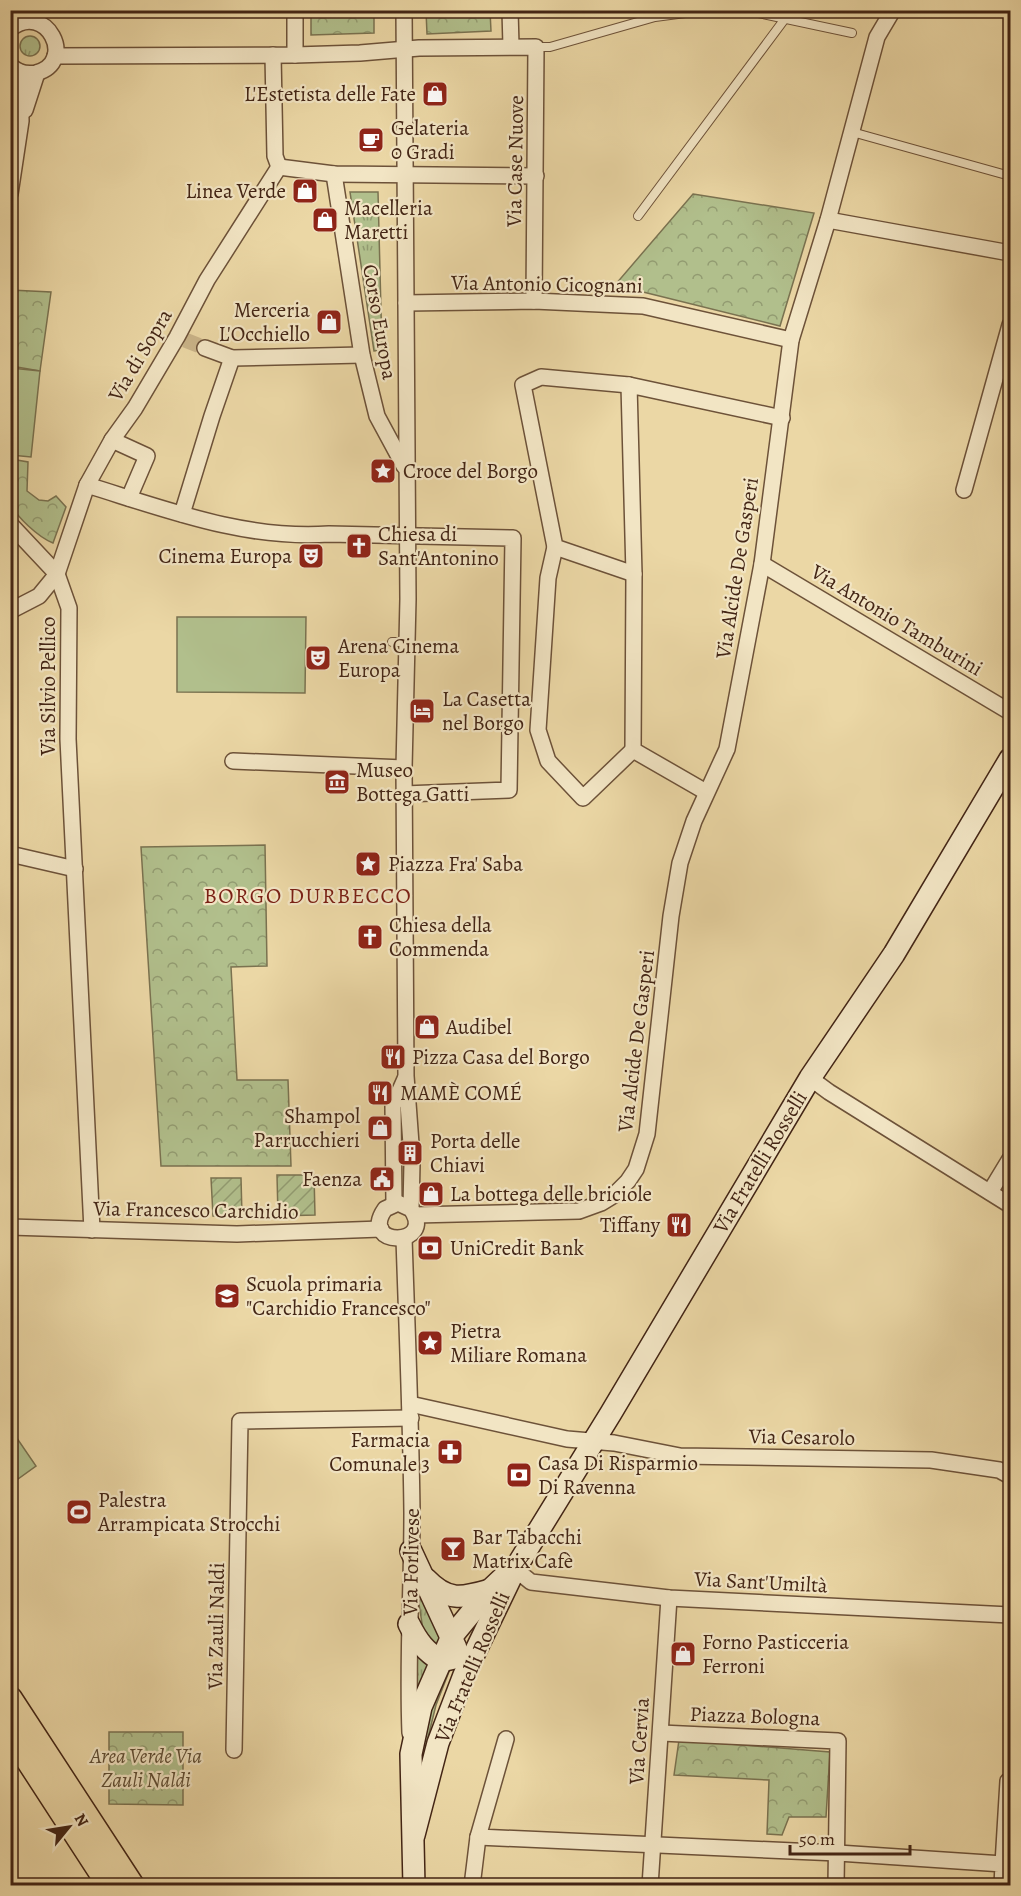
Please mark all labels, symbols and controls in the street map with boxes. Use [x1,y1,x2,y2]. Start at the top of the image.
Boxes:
shop icon: L'Estetista delle Fate [420,79,450,109]
place label: L'Estetista delle Fate [244,80,416,108]
street label: Via Case Nuove [500,95,530,228]
place label: Gelateria 0 Gradi [391,114,469,166]
cafe icon: Gelateria 0 Gradi [356,125,386,155]
shop icon: Linea Verde [290,176,320,206]
place label: Linea Verde [185,177,286,205]
place label: Macelleria Maretti [344,194,433,246]
shop icon: Macelleria Maretti [310,205,340,235]
street label: Corso Europa [356,262,404,382]
street label: Via Antonio Cicognani [450,268,643,300]
place label: Merceria L'Occhiello [218,296,310,348]
street label: Via di Sopra [101,303,179,407]
shop icon: Merceria L'Occhiello [314,307,344,337]
place icon: Croce del Borgo [368,456,398,486]
place label: Croce del Borgo [403,457,538,485]
street label: Via Alcide De Gasperi [709,475,765,662]
place label: Chiesa di Sant'Antonino [378,520,499,572]
church icon: Chiesa di Sant'Antonino [344,531,374,561]
theatre icon: Cinema Europa [296,541,326,571]
place label: Cinema Europa [159,542,292,570]
street label: Via Antonio Tamburini [805,557,988,682]
street label: Via Silvio Pellico [34,617,62,756]
place label: Arena Cinema Europa [337,632,460,684]
theatre icon: Arena Cinema Europa [303,643,333,673]
place label: La Casetta nel Borgo [442,685,531,737]
hotel icon: La Casetta nel Borgo [407,696,437,726]
place label: Museo Bottega Gatti [356,756,469,808]
museum icon: Museo Bottega Gatti [322,767,352,797]
place icon: Piazza Fra' Saba [353,849,383,879]
place label: Piazza Fra' Saba [388,850,523,878]
district label: BORGO DURBECCO [204,881,412,911]
place label: Chiesa della Commenda [389,911,492,963]
church icon: Chiesa della Commenda [355,922,385,952]
street label: Via Alcide De Gasperi [611,948,661,1135]
shop icon: Audibel [412,1012,442,1042]
place label: Audibel [445,1013,512,1041]
restaurant icon: Pizza Casa del Borgo [378,1042,408,1072]
place label: Pizza Casa del Borgo [412,1043,590,1071]
restaurant icon: MAMÈ COMÉ [365,1078,395,1108]
place label: MAMÈ COMÉ [400,1079,522,1107]
street label: Via Fratelli Rosselli [706,1085,814,1239]
place label: Shampol Parrucchieri [254,1102,360,1154]
shop icon: Shampol Parrucchieri [365,1113,395,1143]
place label: Porta delle Chiavi [430,1127,520,1179]
building icon: Porta delle Chiavi [395,1138,425,1168]
public building icon: Faenza [367,1164,397,1194]
place label: Faenza [302,1165,362,1193]
shop icon: La bottega delle briciole [416,1179,446,1209]
place label: La bottega delle briciole [450,1180,652,1208]
street label: Via Francesco Carchidio [92,1194,299,1226]
restaurant icon: Tiffany [664,1210,694,1240]
place label: Tiffany [600,1211,661,1239]
bank icon: UniCredit Bank [415,1233,445,1263]
place label: UniCredit Bank [450,1234,584,1262]
place label: Scuola primaria "Carchidio Francesco" [246,1270,431,1322]
school or university icon: Scuola primaria "Carchidio Francesco" [212,1281,242,1311]
place label: Pietra Miliare Romana [450,1317,587,1369]
place icon: Pietra Miliare Romana [415,1328,445,1358]
street label: Via Cesarolo [748,1422,855,1452]
place label: Farmacia Comunale 3 [329,1426,430,1478]
pharmacy icon: Farmacia Comunale 3 [435,1437,465,1467]
place label: Casa Di Risparmio Di Ravenna [538,1449,698,1501]
bank icon: Casa Di Risparmio Di Ravenna [504,1460,534,1490]
place label: Palestra Arrampicata Strocchi [97,1486,280,1538]
sports icon: Palestra Arrampicata Strocchi [64,1497,94,1527]
street label: Via Forlivese [396,1508,426,1617]
place label: Bar Tabacchi Matrix Cafè [472,1523,582,1575]
bar icon: Bar Tabacchi Matrix Cafè [438,1534,468,1564]
street label: Via Zauli Naldi [201,1562,231,1691]
street label: Via Sant'Umiltà [693,1564,829,1599]
street label: Via Fratelli Rosselli [427,1587,516,1748]
place label: Forno Pasticceria Ferroni [702,1628,849,1680]
shop icon: Forno Pasticceria Ferroni [668,1639,698,1669]
street label: Via Cervia [622,1696,656,1787]
street label: Piazza Bologna [689,1700,821,1732]
park label: Area Verde Via Zauli Naldi [89,1742,202,1794]
north arrow [39,1797,99,1857]
text: N [69,1809,94,1831]
scale bar [790,1818,910,1856]
text: 50 m [799,1827,835,1851]

